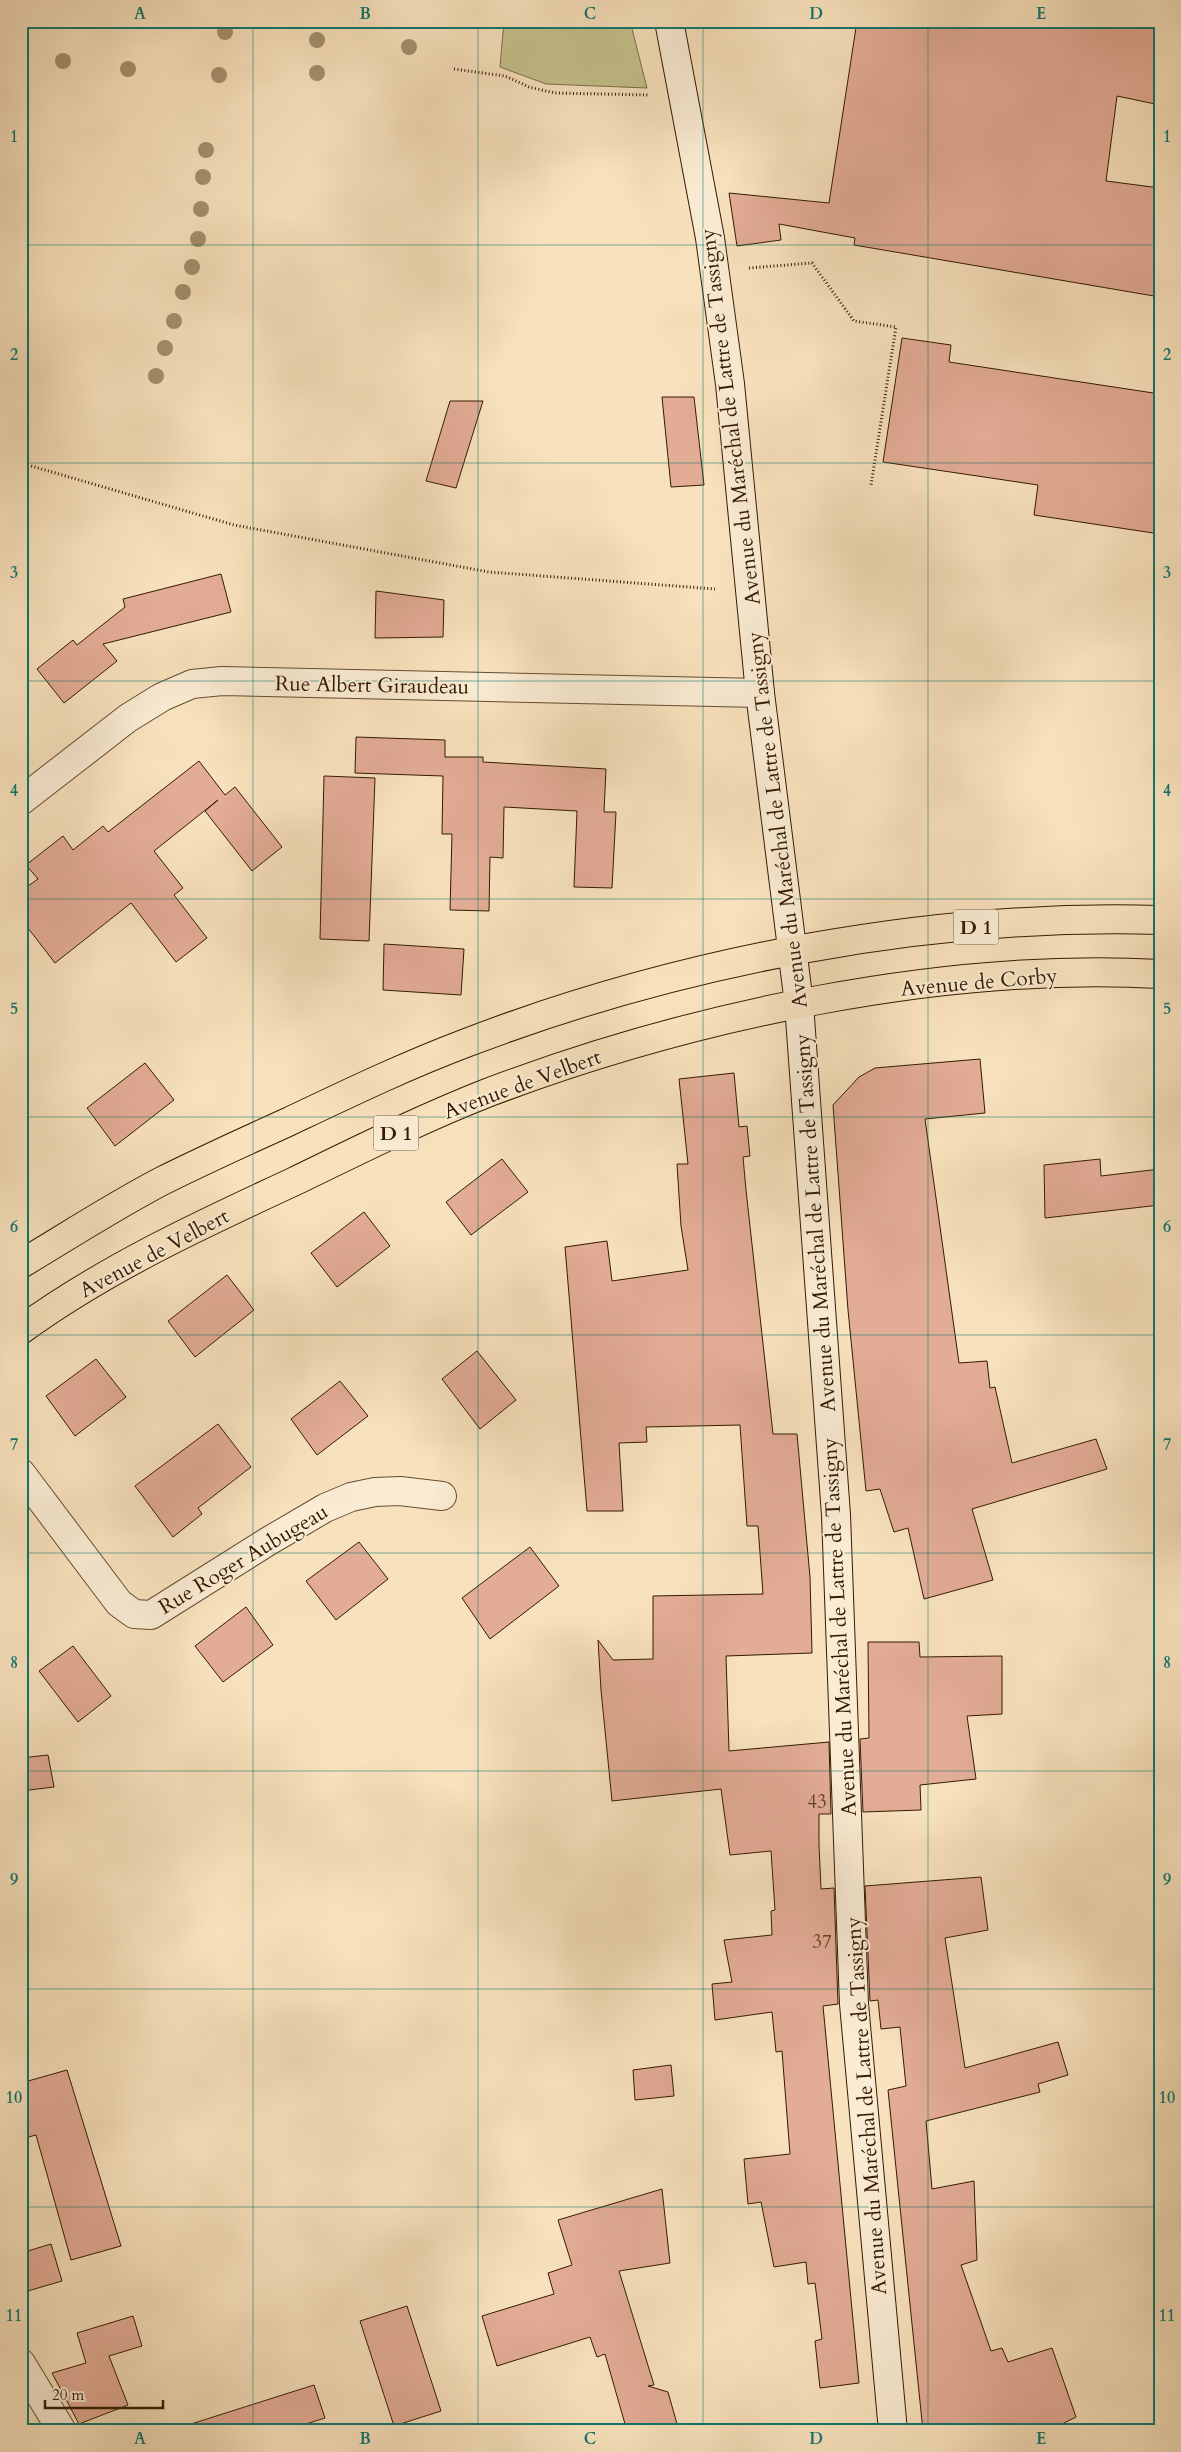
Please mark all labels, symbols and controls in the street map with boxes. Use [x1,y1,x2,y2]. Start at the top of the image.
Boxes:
text: A [134,3,146,25]
text: B [359,3,371,25]
text: C [584,3,596,25]
text: D [809,3,823,25]
text: E [1036,3,1046,25]
text: 1 [10,126,18,148]
text: 1 [1163,126,1171,148]
street label: Avenue du Maréchal de Lattre de Tassigny [693,227,768,607]
text: 2 [10,344,18,366]
text: 2 [1163,344,1171,366]
text: 3 [10,562,18,584]
text: 3 [1163,562,1171,584]
street label: Avenue du Maréchal de Lattre de Tassigny [740,630,815,1010]
street label: Rue Albert Giraudeau [275,669,469,702]
text: 4 [10,780,18,802]
text: 4 [1163,780,1171,802]
road number: D 1 [954,910,998,944]
street label: Avenue de Corby [899,961,1059,1004]
text: 5 [10,998,18,1020]
text: 5 [1163,998,1171,1020]
street label: Avenue du Maréchal de Lattre de Tassigny [788,1033,843,1413]
street label: Avenue de Velbert [439,1042,605,1126]
road number: D 1 [374,1116,418,1150]
street label: Avenue de Velbert [74,1202,234,1305]
text: 6 [10,1216,18,1238]
text: 6 [1163,1216,1171,1238]
text: 7 [10,1434,18,1456]
text: 7 [1163,1434,1171,1456]
street label: Avenue du Maréchal de Lattre de Tassigny [815,1437,864,1817]
street label: Rue Roger Aubugeau [153,1497,333,1622]
text: 8 [10,1652,18,1674]
text: 8 [1163,1652,1171,1674]
house number: 43 [807,1789,827,1815]
text: 9 [10,1869,18,1891]
text: 9 [1163,1869,1171,1891]
street label: Avenue du Maréchal de Lattre de Tassigny [839,1916,894,2296]
house number: 37 [812,1929,832,1955]
text: 10 [6,2087,22,2109]
text: 10 [1159,2087,1175,2109]
text: 11 [6,2305,22,2327]
text: 11 [1159,2305,1175,2327]
scale bar [45,2377,162,2409]
text: 20 m [52,2385,84,2405]
text: A [134,2428,146,2450]
text: B [359,2428,371,2450]
text: C [584,2428,596,2450]
text: D [809,2428,823,2450]
text: E [1036,2428,1046,2450]

